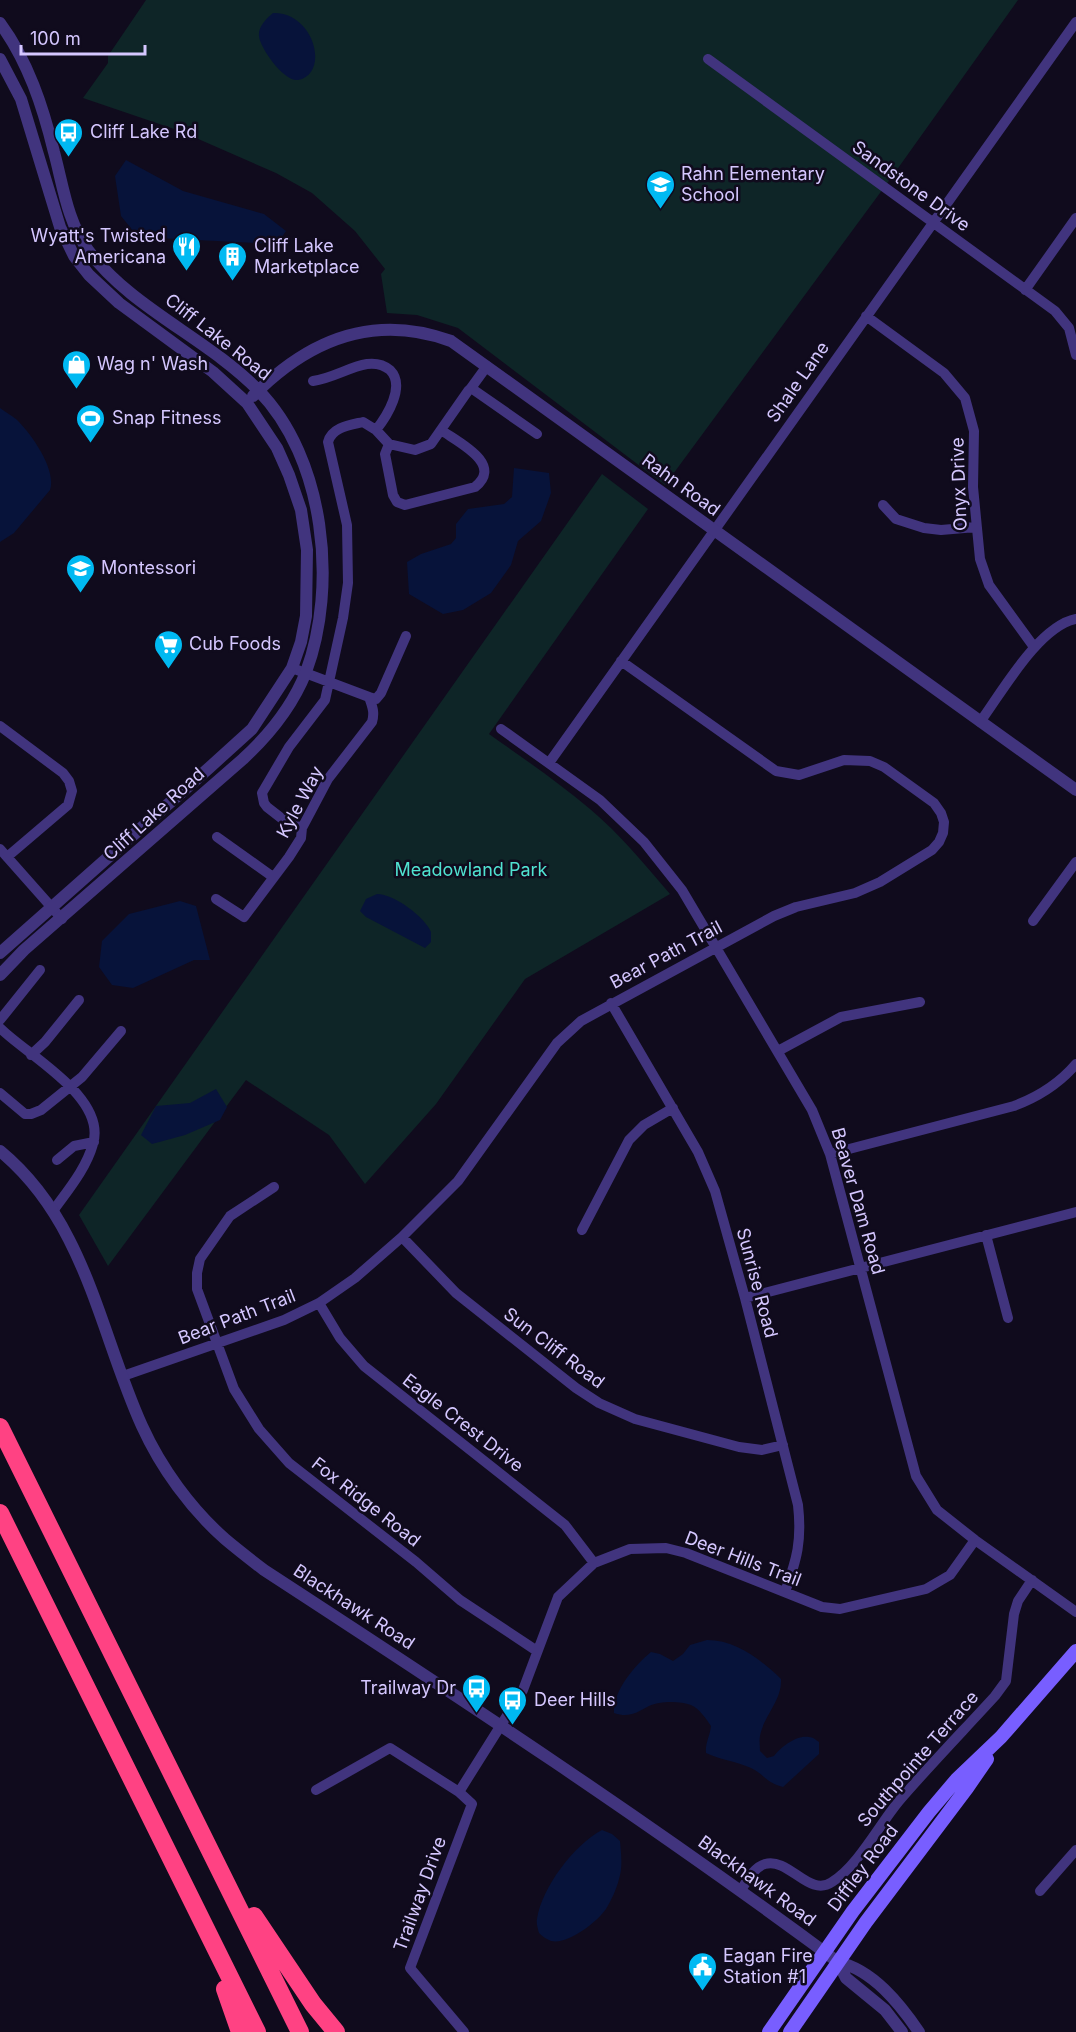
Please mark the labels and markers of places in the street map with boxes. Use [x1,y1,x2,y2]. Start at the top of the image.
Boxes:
bus stop icon: Cliff Lake Rd [53,116,85,158]
place label: Cliff Lake Rd [90,121,197,142]
place label: Rahn Elementary School [681,163,825,205]
school or university icon: Rahn Elementary School [644,168,676,210]
place label: Wyatt's Twisted Americana [31,225,166,267]
restaurant icon: Wyatt's Twisted Americana [171,230,203,272]
place label: Cliff Lake Marketplace [254,235,360,277]
building icon: Cliff Lake Marketplace [217,240,249,282]
shop icon: Wag n' Wash [60,348,92,390]
place label: Wag n' Wash [97,353,208,374]
sports icon: Snap Fitness [75,402,107,444]
place label: Snap Fitness [112,407,221,428]
school or university icon: Montessori [64,552,96,594]
place label: Montessori [101,557,196,578]
supermarket icon: Cub Foods [152,628,184,670]
place label: Cub Foods [189,633,281,654]
bus stop icon: Trailway Dr [461,1672,493,1714]
place label: Trailway Dr [360,1677,456,1698]
bus stop icon: Deer Hills [497,1684,529,1726]
place label: Deer Hills [534,1689,616,1710]
place label: Eagan Fire Station #1 [723,1945,813,1987]
public building icon: Eagan Fire Station #1 [686,1950,718,1992]

